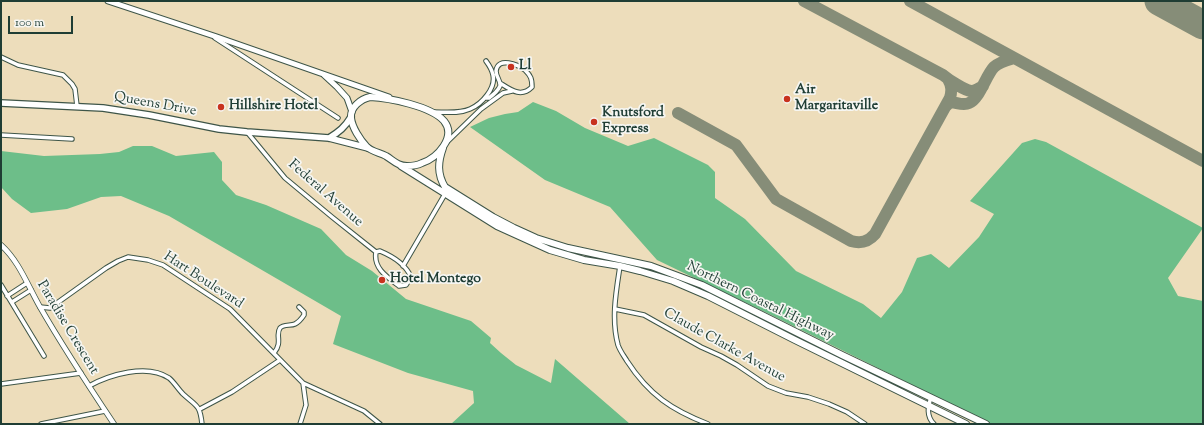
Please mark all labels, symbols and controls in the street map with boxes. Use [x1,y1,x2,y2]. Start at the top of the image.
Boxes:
scale bar [10,8,75,34]
text: 100 m [15,14,44,32]
place label: Ll [519,59,531,75]
marker: Ll [506,62,516,72]
place label: Air Margaritaville [795,83,878,116]
street label: Queens Drive [113,89,197,121]
marker: Air Margaritaville [782,94,792,104]
place label: Hillshire Hotel [229,99,318,115]
marker: Hillshire Hotel [216,102,226,112]
place label: Knutsford Express [602,106,664,138]
marker: Knutsford Express [589,117,599,127]
street label: Federal Avenue [284,157,366,231]
street label: Hart Boulevard [160,249,246,313]
street label: Northern Coastal Highway [684,259,836,345]
place label: Hotel Montego [390,272,481,288]
marker: Hotel Montego [377,275,387,285]
street label: Paradise Crescent [32,278,102,378]
street label: Claude Clarke Avenue [660,305,788,387]

